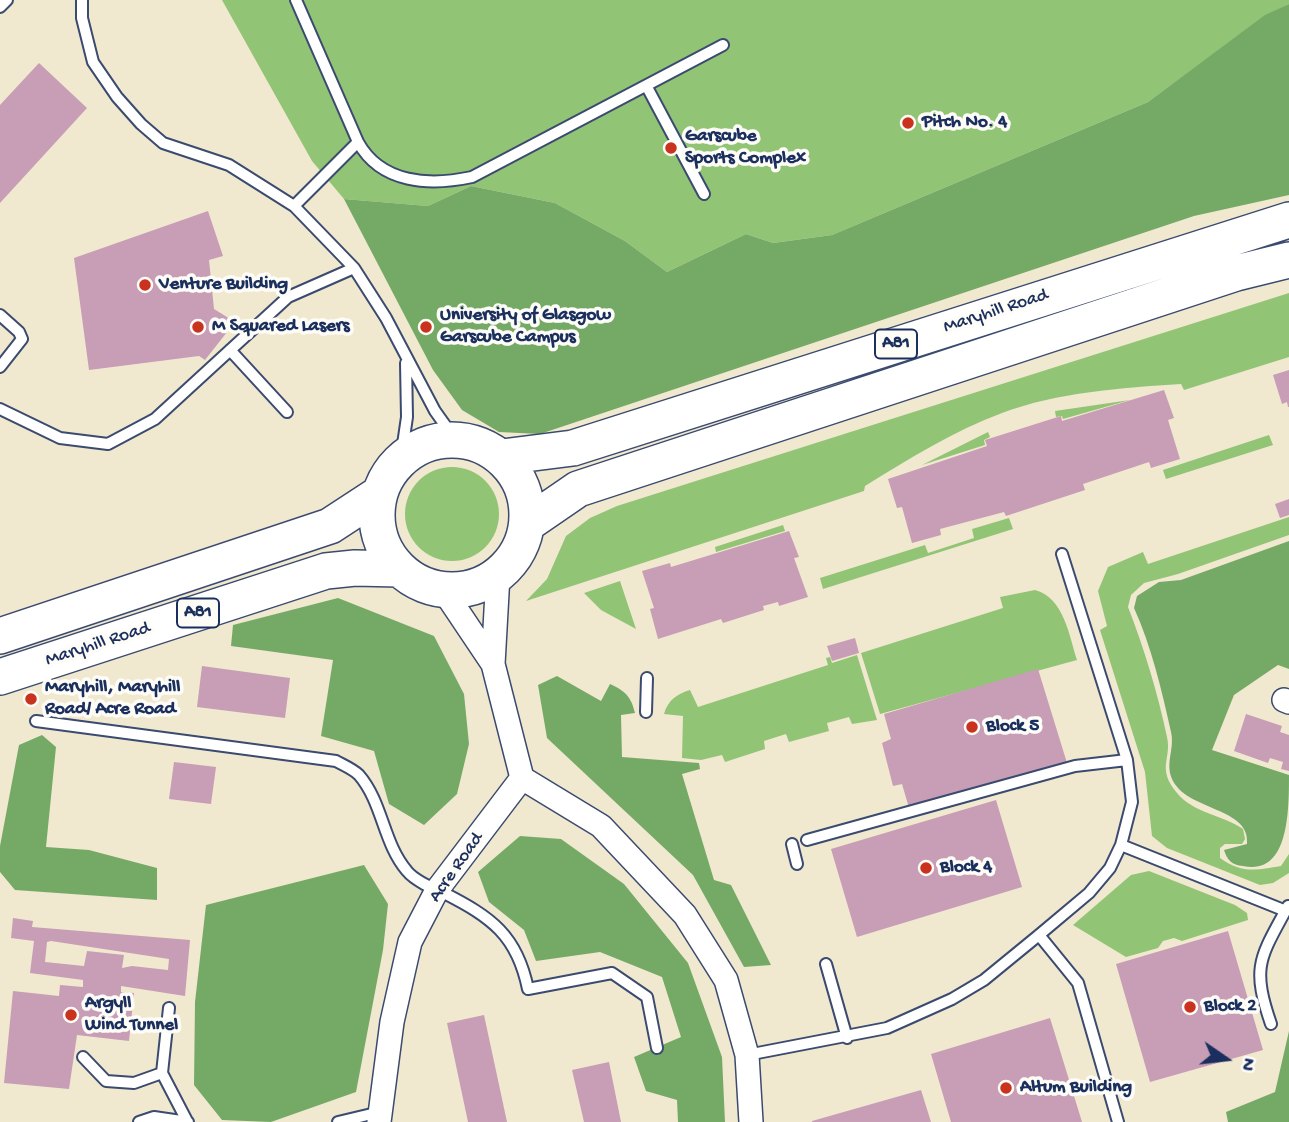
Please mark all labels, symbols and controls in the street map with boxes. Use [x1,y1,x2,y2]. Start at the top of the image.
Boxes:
place label: Pitch No. 4 [922,112,1007,134]
marker: Pitch No. 4 [900,115,916,131]
place label: Garscube Sports Complex [685,126,806,170]
marker: Garscube Sports Complex [663,140,679,156]
place label: Venture Building [159,274,288,296]
marker: Venture Building [137,277,153,293]
street label: Maryhill Road [941,284,1051,340]
place label: University of Glasgow Garscube Campus [440,305,611,349]
place label: M Squared Lasers [212,316,350,338]
marker: M Squared Lasers [190,319,206,335]
marker: University of Glasgow Garscube Campus [418,319,434,335]
road number: A81 [875,330,917,358]
road number: A81 [177,598,219,628]
street label: Maryhill Road [43,617,153,673]
place label: Maryhill, Maryhill Road/ Acre Road [45,677,180,721]
marker: Maryhill, Maryhill Road/ Acre Road [23,691,39,707]
place label: Block 5 [986,716,1039,738]
marker: Block 5 [964,719,980,735]
street label: Acre Road [425,829,489,907]
place label: Block 4 [940,857,992,879]
marker: Block 4 [918,860,934,876]
place label: Argyll Wind Tunnel [85,993,178,1037]
place label: Block 2 [1204,996,1257,1018]
marker: Block 2 [1182,999,1198,1015]
marker: Argyll Wind Tunnel [63,1007,79,1023]
north arrow [1191,1024,1261,1094]
text: N [1234,1055,1260,1073]
place label: Altum Building [1020,1077,1132,1099]
marker: Altum Building [998,1080,1014,1096]

